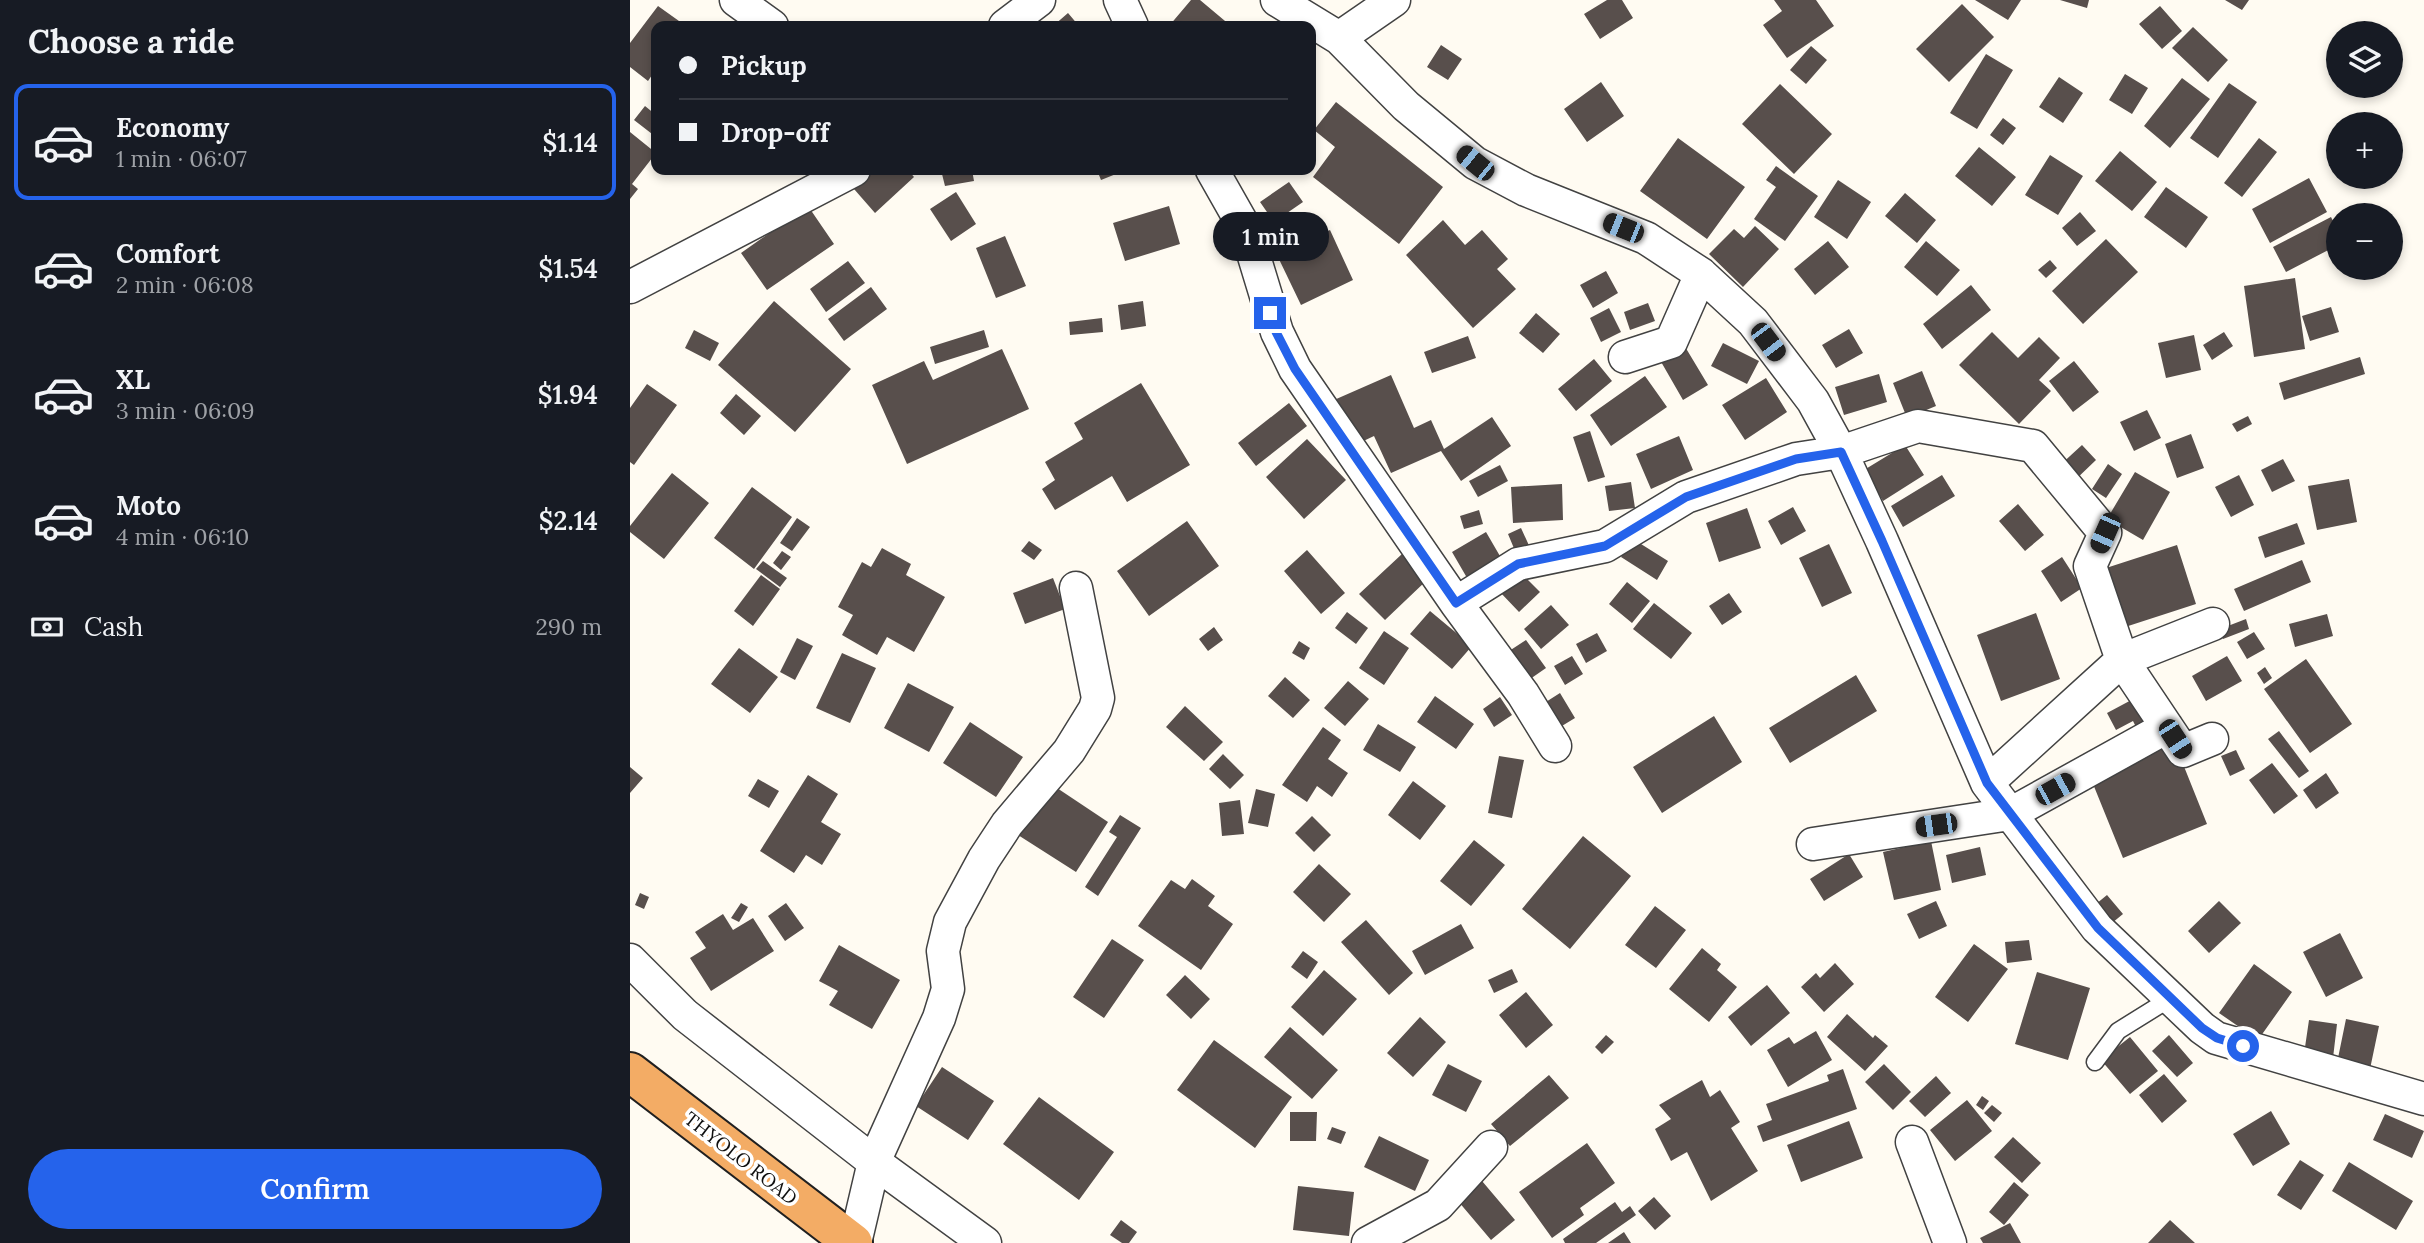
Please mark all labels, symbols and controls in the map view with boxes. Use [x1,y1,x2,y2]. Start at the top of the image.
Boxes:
text: Choose a ride [28,21,235,62]
map controls [2326,21,2403,280]
button: layers [2326,21,2403,98]
text: Pickup [721,49,807,82]
icon: car [32,111,95,174]
text: Economy [116,111,229,144]
button: + [2326,112,2403,189]
text: Drop-off [721,116,829,149]
text: $1.14 [543,126,598,159]
car [1453,142,1498,184]
text: 1 min · 06:07 [116,144,247,173]
button: − [2326,203,2403,280]
car [1600,210,1647,246]
callout: 1 min [1212,212,1328,260]
text: 1 min [1242,222,1300,251]
icon: car [32,237,95,300]
text: Comfort [116,237,220,270]
text: $1.54 [538,252,598,285]
text: 2 min · 06:08 [116,270,254,299]
route end [1254,297,1286,329]
car [1747,319,1790,365]
icon: car [32,363,95,426]
text: XL [116,363,150,396]
text: $1.94 [538,378,598,411]
text: 3 min · 06:09 [116,396,255,425]
icon: car [32,489,95,552]
text: Moto [116,489,181,522]
text: $2.14 [539,504,598,537]
car [2087,510,2124,556]
text: 4 min · 06:10 [116,522,249,551]
icon: cash [28,608,66,646]
text: Cash [84,610,143,643]
text: 290 m [535,612,602,641]
car [2155,716,2196,762]
car [2032,770,2079,808]
car [1914,812,1959,838]
route start [2227,1030,2259,1062]
street label: THYOLO ROAD [680,1106,802,1210]
button: Confirm [28,1149,602,1229]

